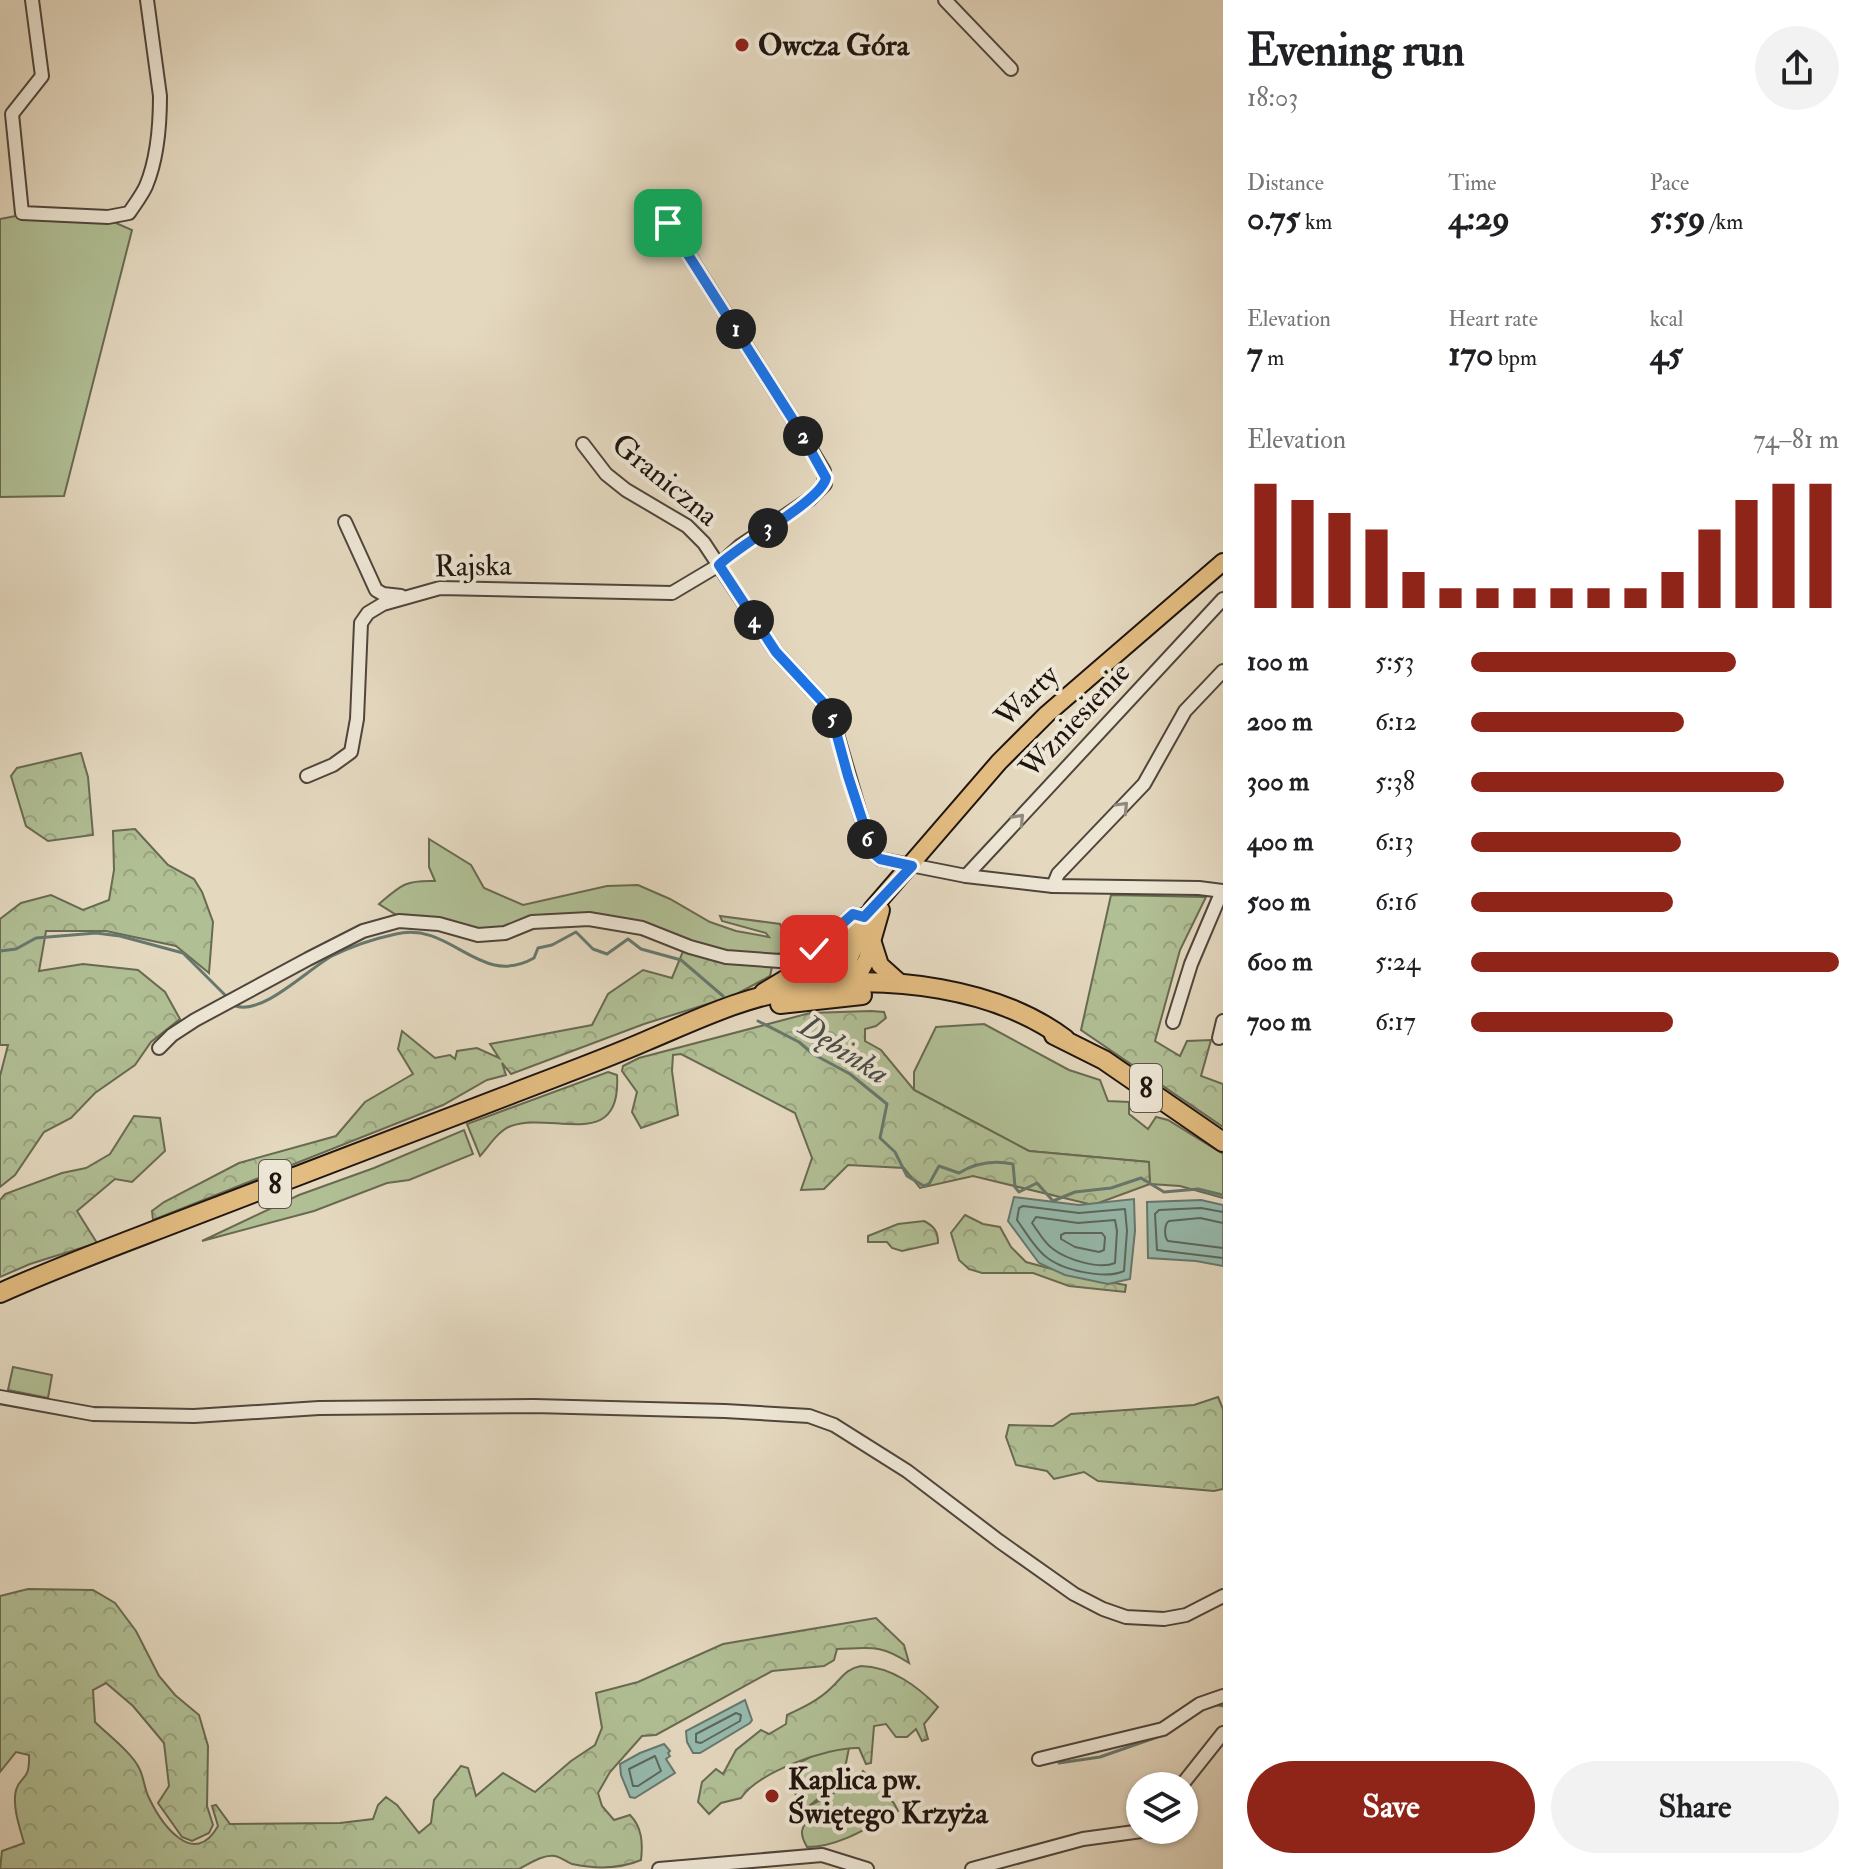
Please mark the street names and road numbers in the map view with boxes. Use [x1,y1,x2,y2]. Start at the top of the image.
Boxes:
street label: Graniczna [604,426,726,535]
street label: Rajska [434,547,513,585]
street label: Wzniesienie [1011,654,1138,787]
street label: Warty [987,656,1067,736]
road number: 8 [1130,1064,1162,1112]
road number: 8 [259,1160,291,1208]

